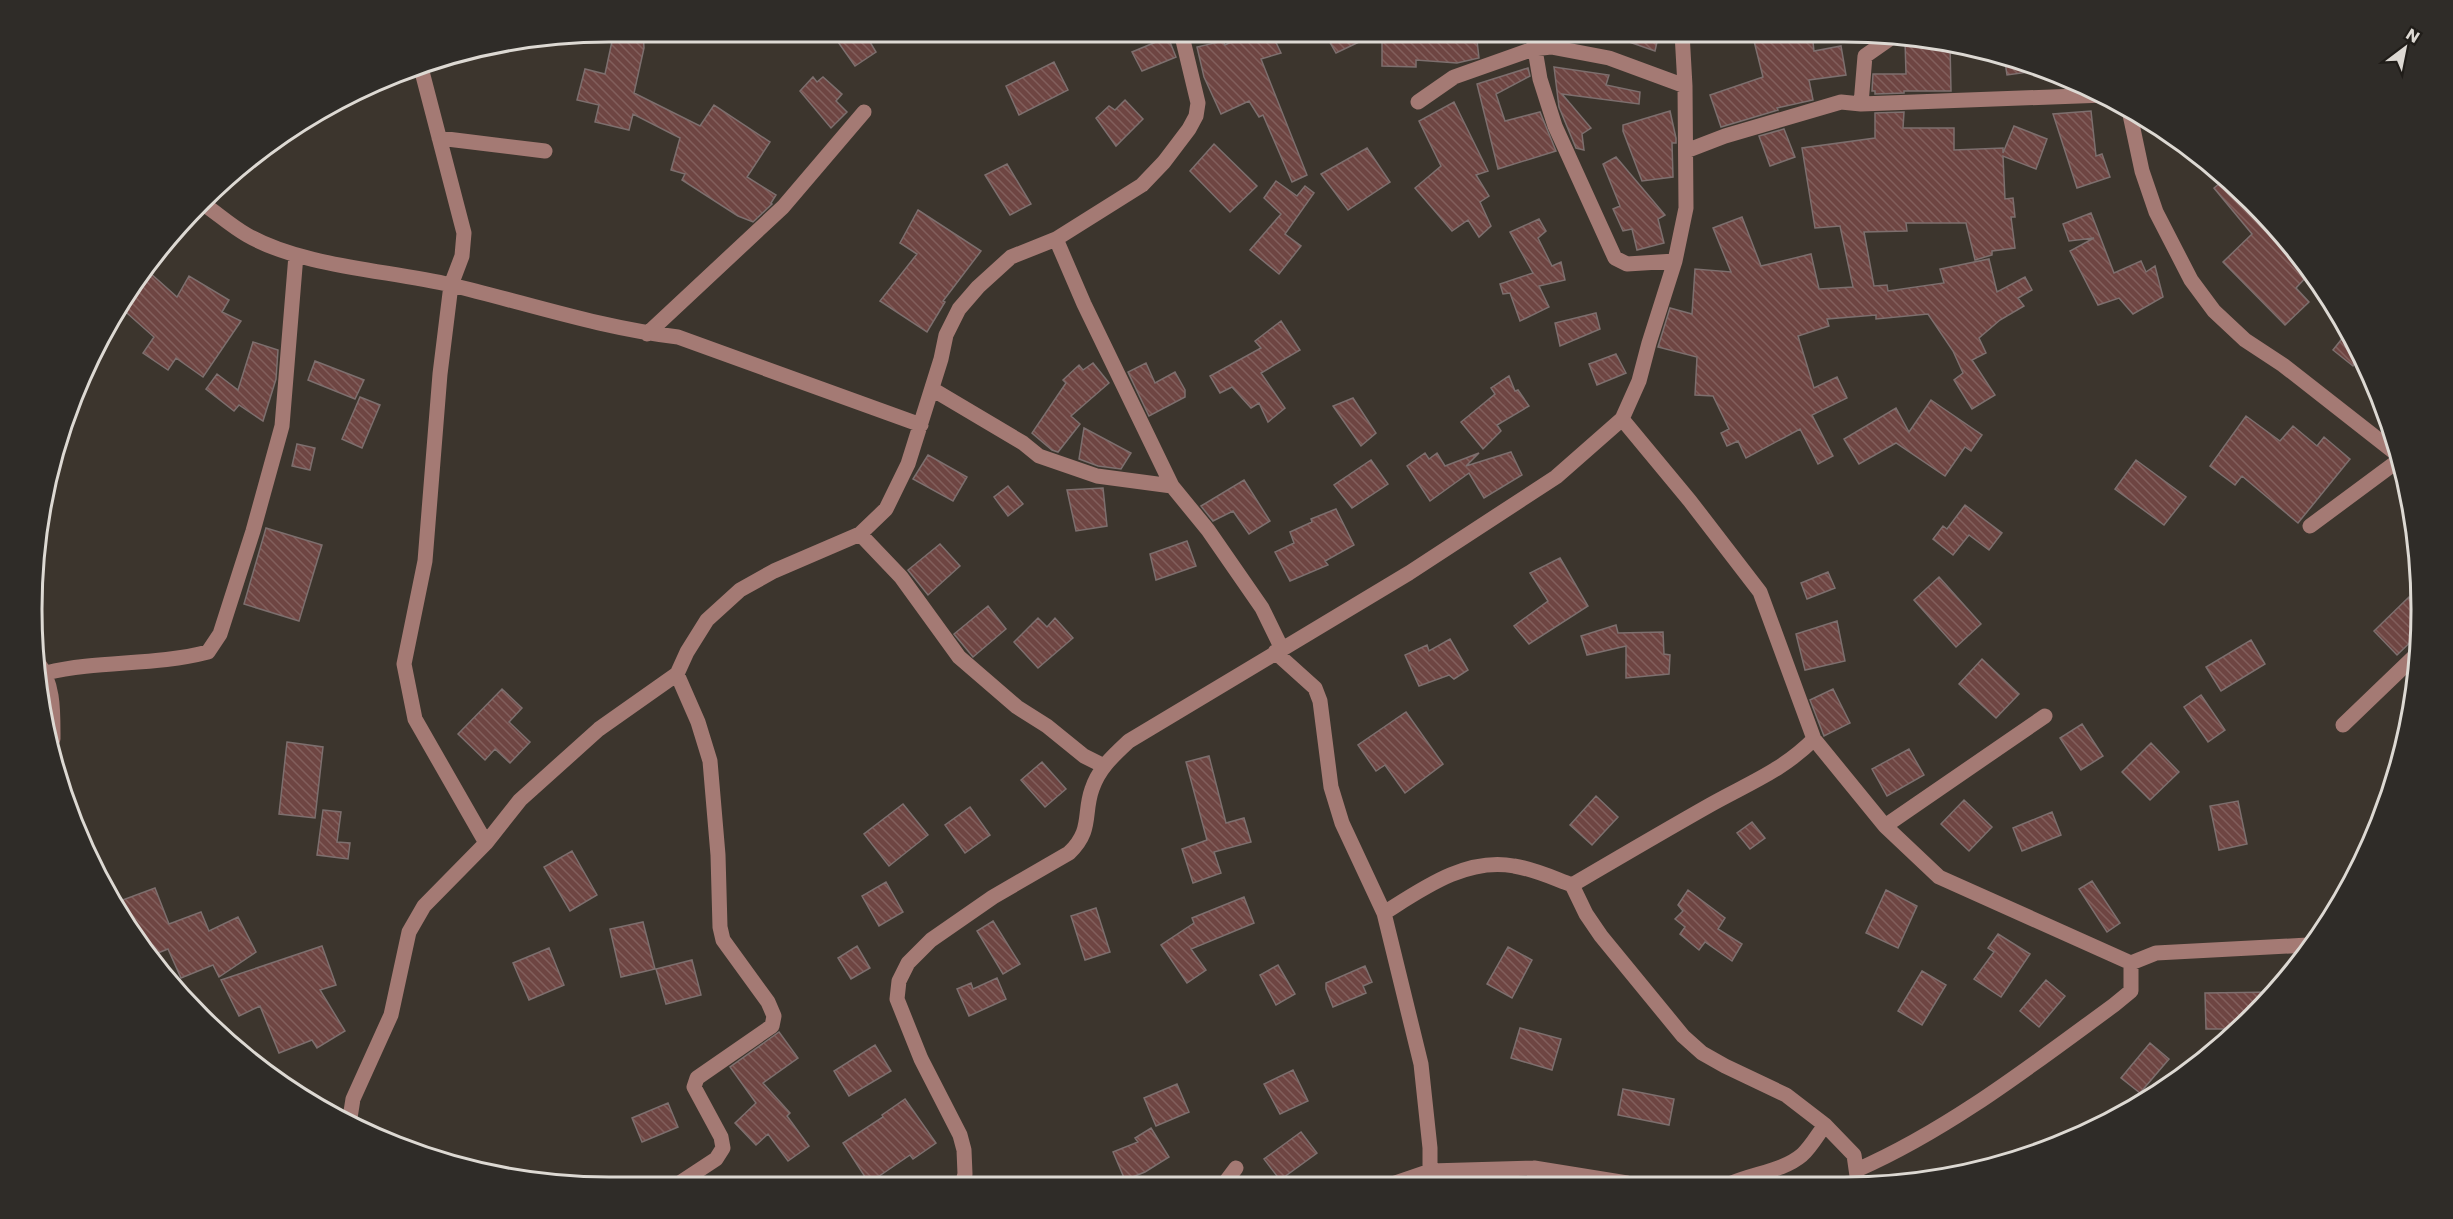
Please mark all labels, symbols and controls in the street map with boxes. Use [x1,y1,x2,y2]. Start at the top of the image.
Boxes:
north arrow [2375,18,2435,78]
text: N [2401,23,2424,49]

